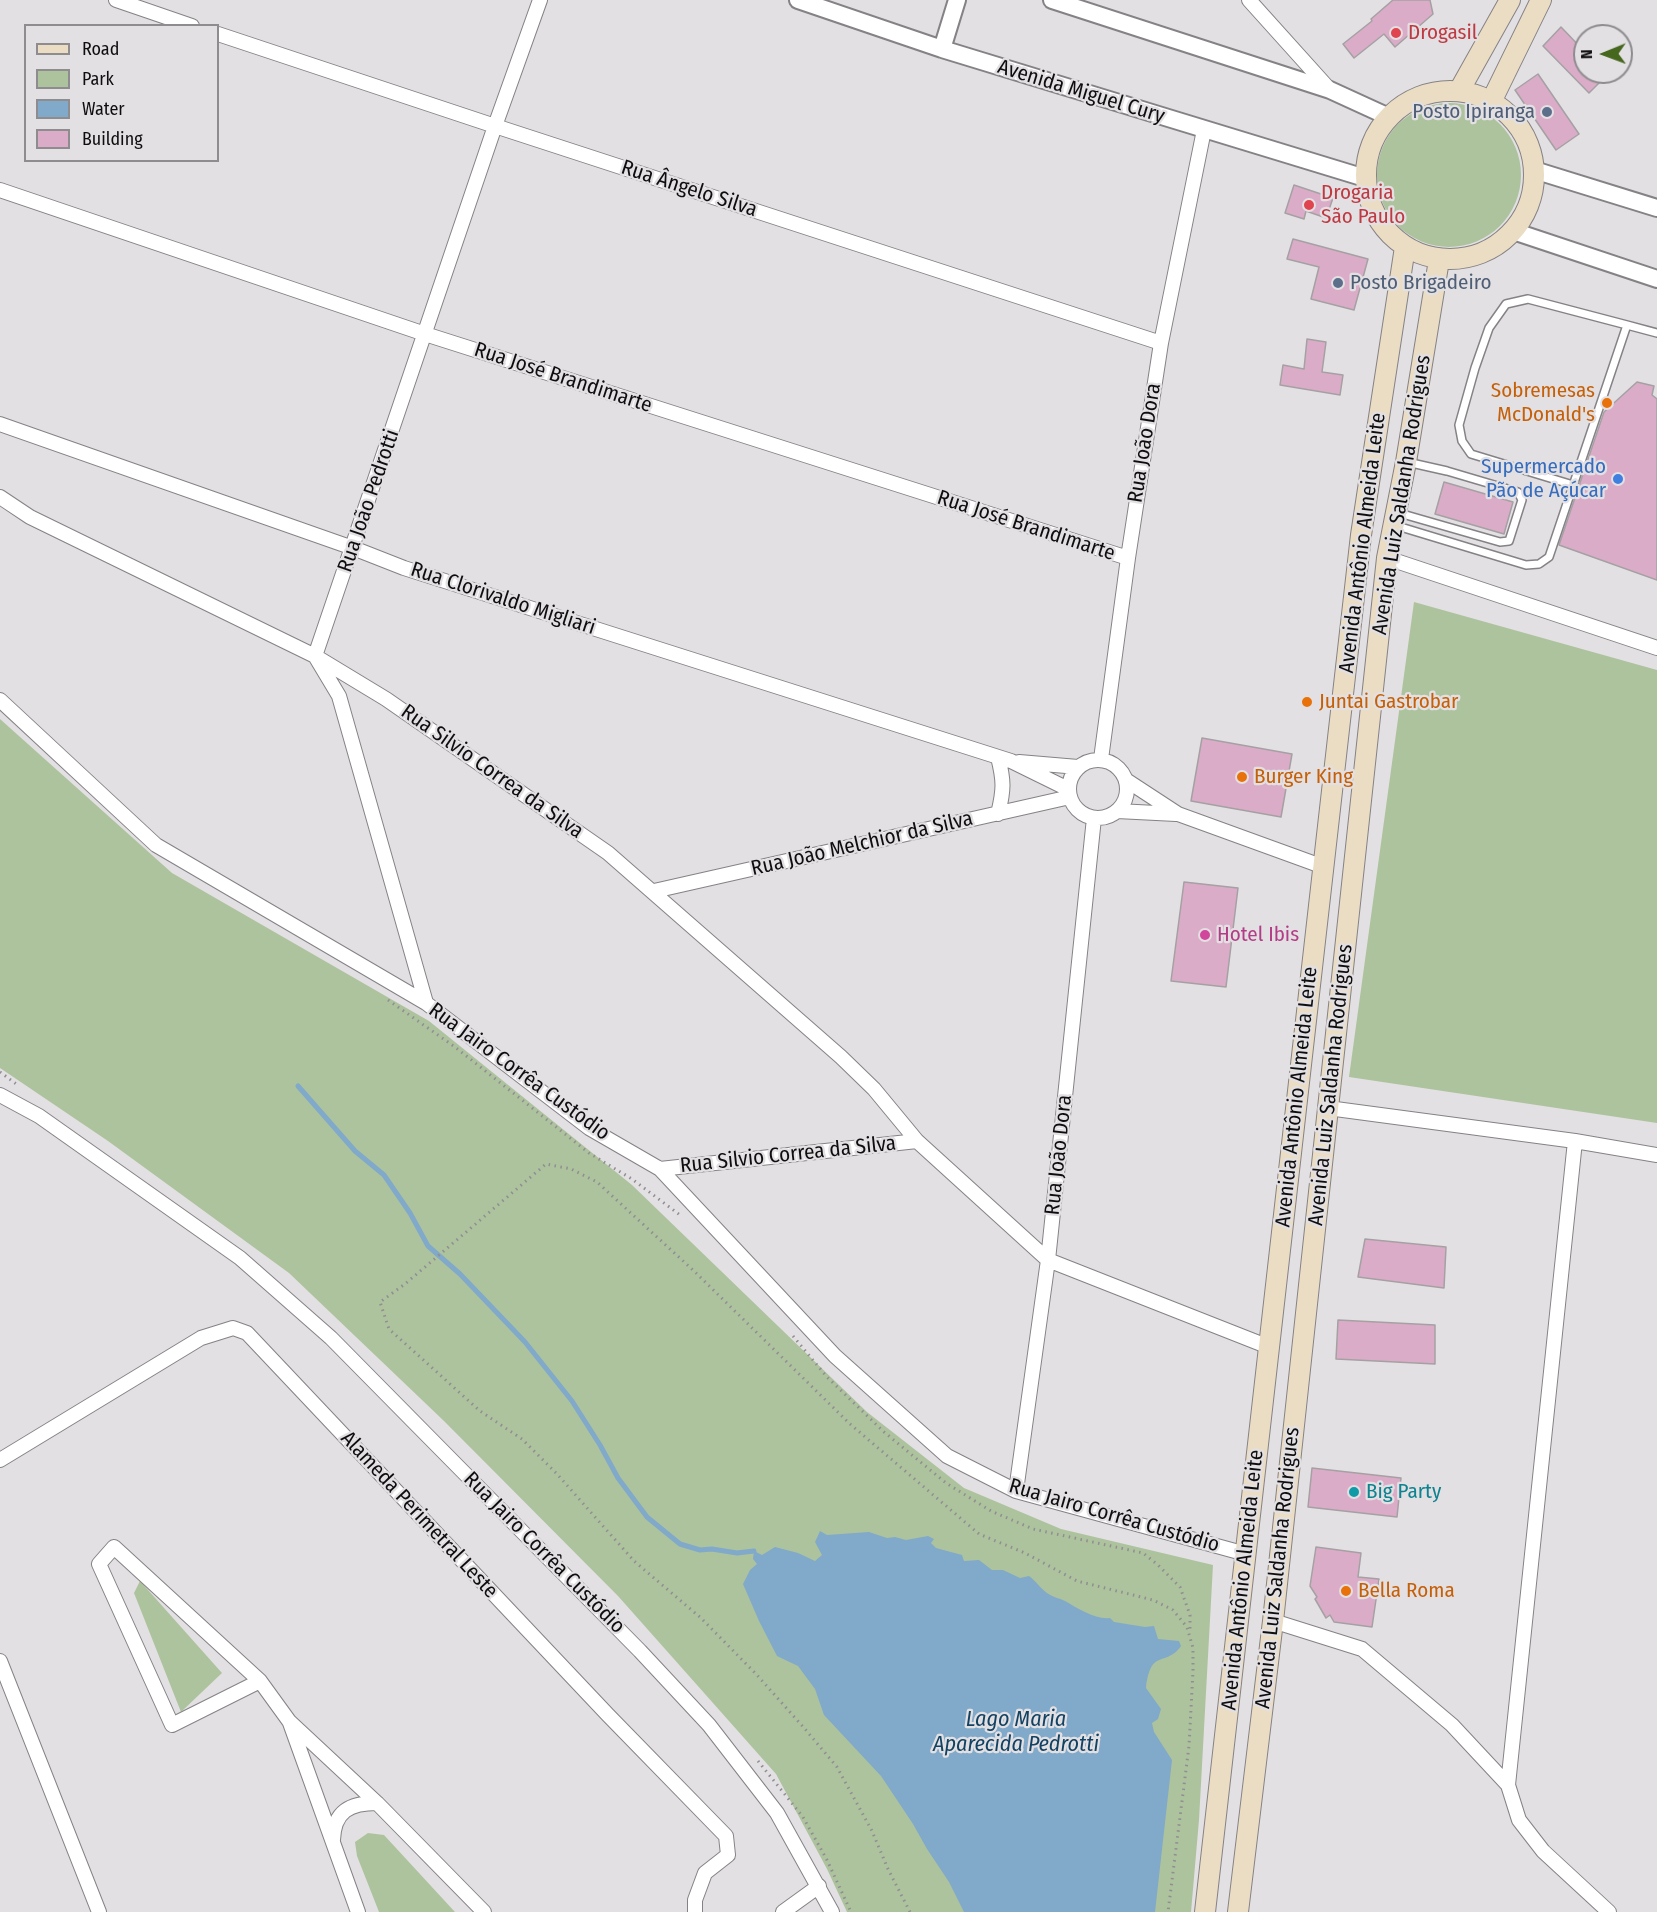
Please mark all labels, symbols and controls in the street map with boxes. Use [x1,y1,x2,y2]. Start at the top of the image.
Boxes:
place label: Drogasil [1408,20,1477,46]
legend [24,24,219,162]
north arrow [1573,24,1633,84]
marker: Drogasil [1389,26,1403,40]
text: Road [82,38,119,60]
text: N [1577,49,1596,59]
street label: Avenida Miguel Cury [994,55,1168,129]
text: Park [82,68,114,90]
text: Water [82,98,125,120]
place label: Posto Ipiranga [1412,99,1535,125]
marker: Posto Ipiranga [1540,105,1554,119]
text: Building [82,128,143,150]
street label: Rua Ângelo Silva [618,155,760,223]
place label: Drogaria São Paulo [1321,180,1405,230]
marker: Drogaria São Paulo [1302,198,1316,212]
place label: Posto Brigadeiro [1350,270,1491,296]
marker: Posto Brigadeiro [1331,276,1345,290]
street label: Rua José Brandimarte [471,337,655,419]
street label: Avenida Luiz Saldanha Rodrigues [1367,353,1437,637]
place label: Sobremesas McDonald's [1491,378,1595,428]
street label: Rua João Dora [1123,381,1167,505]
marker: Sobremesas McDonald's [1600,396,1614,410]
street label: Avenida Antônio Almeida Leite [1335,411,1391,675]
street label: Rua João Pedrotti [333,426,405,576]
place label: Supermercado Pão de Açúcar [1481,454,1606,504]
marker: Supermercado Pão de Açúcar [1611,472,1625,486]
street label: Rua José Brandimarte [934,485,1118,567]
street label: Rua Clorivaldo Migliari [407,557,599,641]
place label: Juntai Gastrobar [1319,689,1458,715]
marker: Juntai Gastrobar [1300,695,1314,709]
street label: Rua Silvio Correa da Silva [396,699,588,845]
place label: Burger King [1254,764,1353,790]
marker: Burger King [1235,770,1249,784]
street label: Rua João Melchior da Silva [749,806,975,882]
place label: Hotel Ibis [1217,922,1299,948]
marker: Hotel Ibis [1198,928,1212,942]
street label: Avenida Luiz Saldanha Rodrigues [1304,943,1358,1227]
street label: Avenida Antônio Almeida Leite [1271,965,1323,1229]
street label: Rua Jairo Corrêa Custódio [423,998,615,1146]
street label: Rua João Dora [1040,1094,1078,1216]
street label: Rua Silvio Correa da Silva [679,1131,897,1179]
street label: Alameda Perimetral Leste [335,1426,503,1604]
street label: Avenida Luiz Saldanha Rodrigues [1251,1426,1305,1710]
street label: Avenida Antônio Almeida Leite [1217,1448,1269,1712]
street label: Rua Jairo Corrêa Custódio [458,1467,630,1639]
street label: Rua Jairo Corrêa Custódio [1006,1474,1222,1558]
place label: Big Party [1366,1479,1441,1505]
marker: Big Party [1347,1485,1361,1499]
place label: Bella Roma [1358,1578,1455,1604]
marker: Bella Roma [1339,1584,1353,1598]
water label: Lago Maria Aparecida Pedrotti [933,1707,1099,1759]

